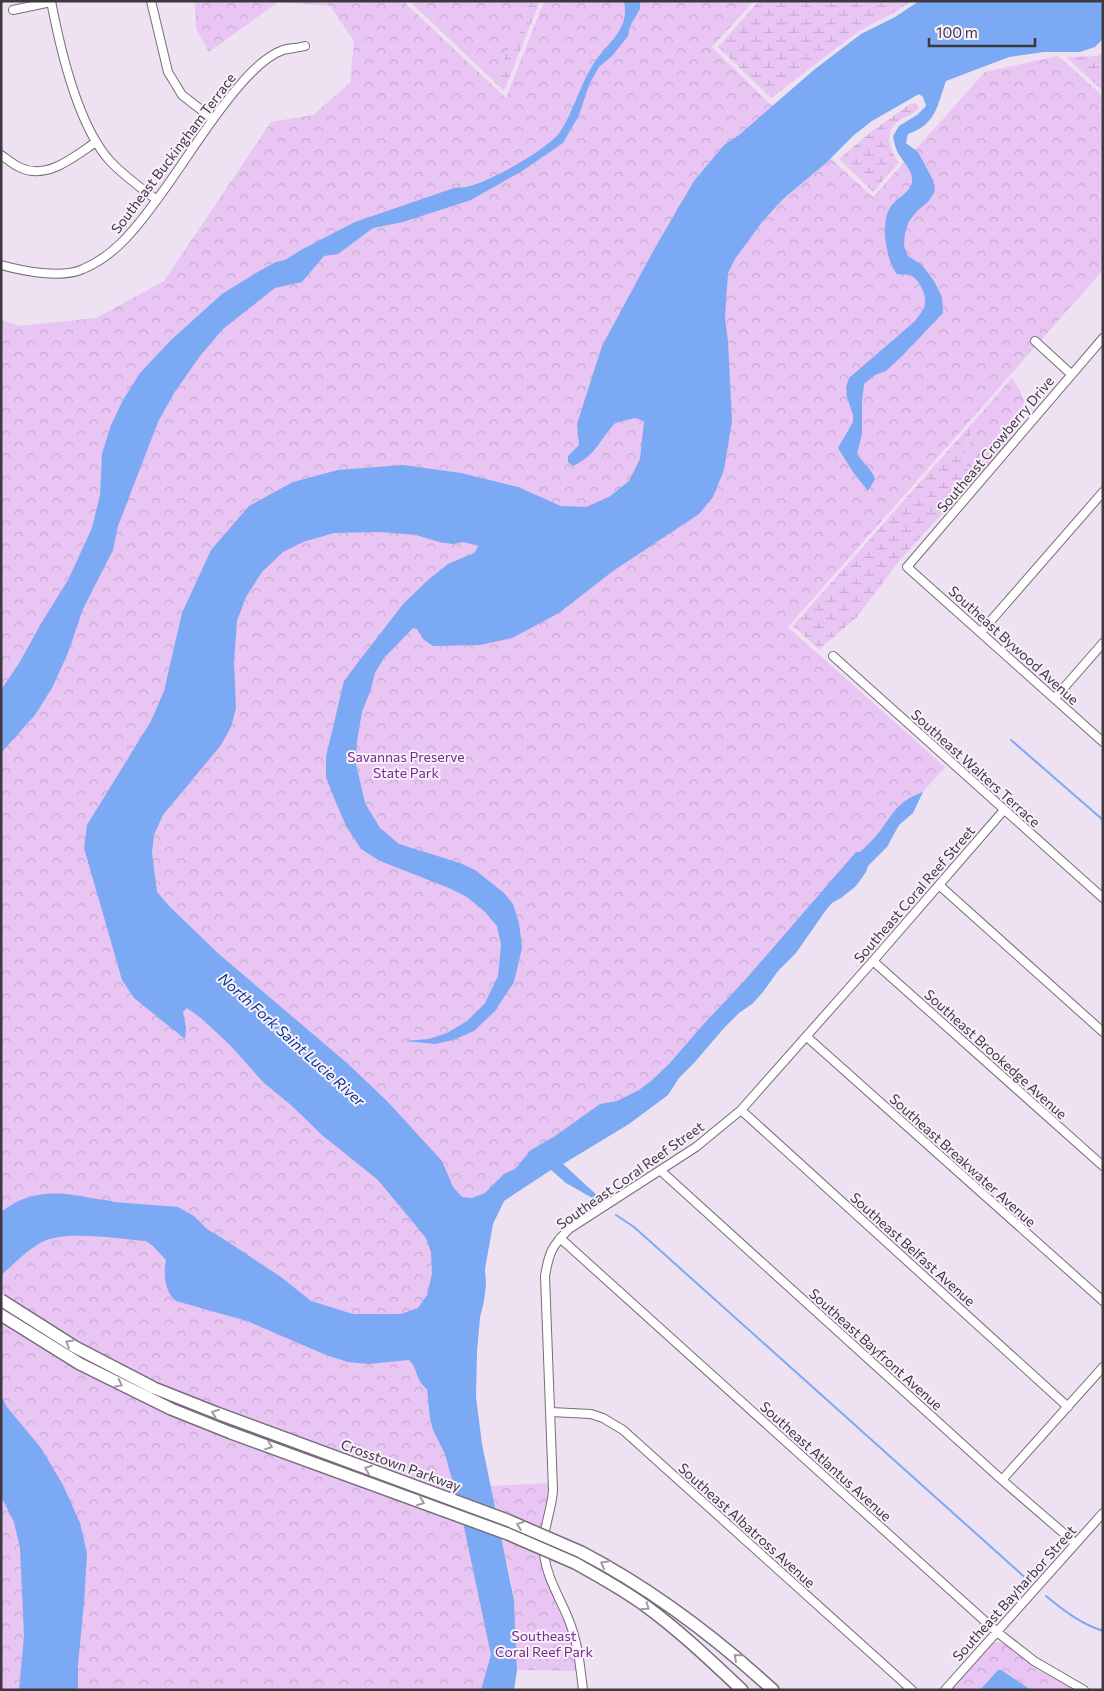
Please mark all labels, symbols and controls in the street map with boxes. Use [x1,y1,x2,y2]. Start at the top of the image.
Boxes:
scale bar [929,15,1035,47]
text: 100 m [936,23,978,41]
street label: Southeast Buckingham Terrace [107,69,239,237]
street label: Southeast Crowberry Drive [933,372,1057,516]
street label: Southeast Bywood Avenue [946,582,1082,708]
street label: Southeast Walters Terrace [908,706,1044,830]
park label: Savannas Preserve State Park [347,748,465,781]
street label: Southeast Coral Reef Street [850,822,978,966]
water label: North Fork Saint Lucie River [215,969,370,1110]
street label: Southeast Brookedge Avenue [921,986,1071,1122]
street label: Southeast Breakwater Avenue [886,1090,1040,1230]
street label: Southeast Coral Reef Street [553,1117,707,1232]
street label: Southeast Belfast Avenue [847,1189,979,1309]
street label: Southeast Bayfront Avenue [806,1285,946,1413]
one-way arrow [65,1339,74,1349]
one-way arrow [113,1378,122,1388]
street label: Southeast Atlantus Avenue [757,1398,895,1524]
one-way arrow [211,1409,220,1419]
street label: Crosstown Parkway [339,1435,463,1495]
one-way arrow [264,1440,272,1450]
street label: Southeast Albatross Avenue [675,1459,819,1591]
one-way arrow [364,1465,373,1475]
one-way arrow [416,1496,425,1506]
one-way arrow [516,1521,525,1531]
street label: Southeast Bayharbor Street [949,1522,1080,1664]
one-way arrow [600,1560,609,1570]
one-way arrow [640,1601,650,1610]
park label: Southeast Coral Reef Park [495,1627,593,1660]
one-way arrow [733,1654,742,1663]

